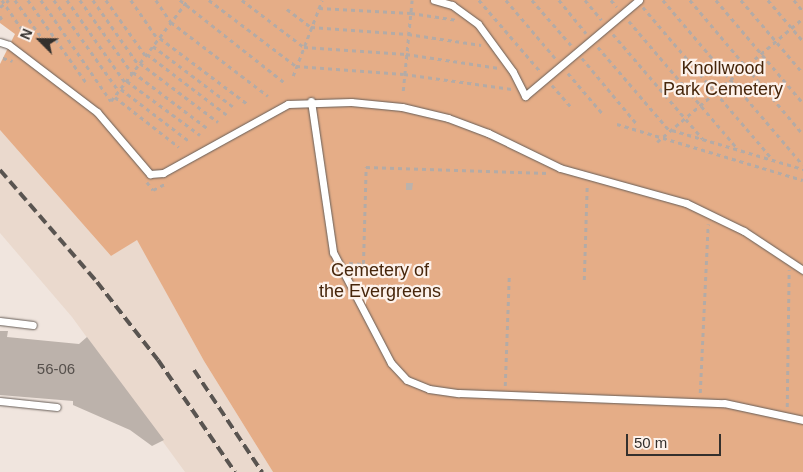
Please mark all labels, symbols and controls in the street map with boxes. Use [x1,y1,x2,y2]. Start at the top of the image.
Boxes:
north arrow [15,15,65,65]
text: N [17,26,36,42]
park label: Knollwood Park Cemetery [663,58,783,100]
park label: Cemetery of the Evergreens [319,260,441,302]
house number: 56-06 [37,360,75,378]
scale bar [628,424,723,456]
text: 50 m [634,434,667,451]

